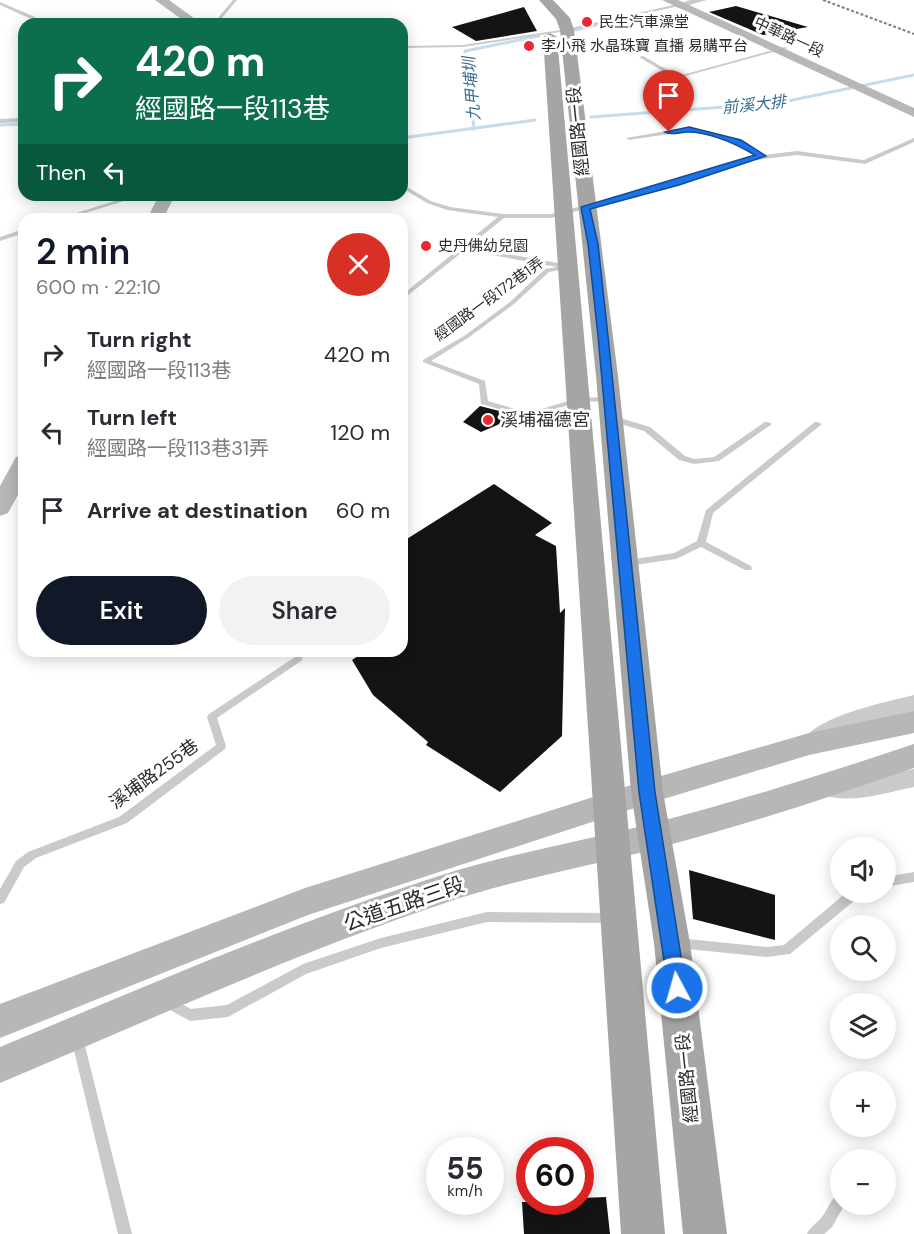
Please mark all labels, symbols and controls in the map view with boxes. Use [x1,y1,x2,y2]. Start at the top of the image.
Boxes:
place label: 民生汽車澡堂 [599,12,689,32]
street label: 中華路一段 [751,12,827,62]
marker: 民生汽車澡堂 [580,15,594,29]
text: 420 m [135,34,265,89]
place label: 李小飛 水晶珠寶 直播 易購平台 [541,36,748,56]
marker: 李小飛 水晶珠寶 直播 易購平台 [522,39,536,53]
icon: right [36,42,114,120]
water label: 九甲埔圳 [458,54,485,122]
pin [643,70,694,132]
icon: arrive [652,79,685,112]
street label: 經國路一段 [561,85,595,177]
text: 經國路一段113巷 [135,91,330,126]
water label: 前溪大排 [721,91,789,118]
icon: left [98,156,131,189]
text: Then [36,158,86,187]
text: 2 min [36,228,130,275]
button: close [327,233,390,296]
place label: 史丹佛幼兒園 [438,236,528,256]
marker: 史丹佛幼兒園 [419,239,433,253]
street label: 經國路一段172巷1弄 [430,253,548,345]
text: 600 m · 22:10 [36,274,161,300]
text: Turn right [87,325,192,354]
icon: right [36,338,69,371]
text: 420 m [324,340,390,369]
text: 經國路一段113巷 [87,357,231,383]
text: Turn left [87,403,177,432]
place label: 溪埔福德宮 [500,408,590,432]
marker: 溪埔福德宮 [481,413,495,427]
icon: left [36,416,69,449]
text: 120 m [330,418,390,447]
text: 經國路一段113巷31弄 [87,435,269,461]
icon: arrive [36,494,69,527]
text: Arrive at destination [87,496,308,525]
text: 60 m [336,496,390,525]
button: Exit [36,576,207,645]
button: Share [219,576,390,645]
street label: 溪埔路255巷 [105,734,203,814]
map controls [830,837,896,1215]
button: sound [830,837,896,903]
street label: 公道五路三段 [340,870,468,938]
button: search [830,915,896,981]
position arrow [645,956,709,1020]
button: layers [830,993,896,1059]
street label: 經國路一段 [670,1032,704,1124]
button: + [830,1071,896,1137]
speed limit sign: 60 [516,1137,594,1215]
text: 55 [446,1149,484,1188]
button: − [830,1149,896,1215]
text: km/h [447,1181,483,1201]

